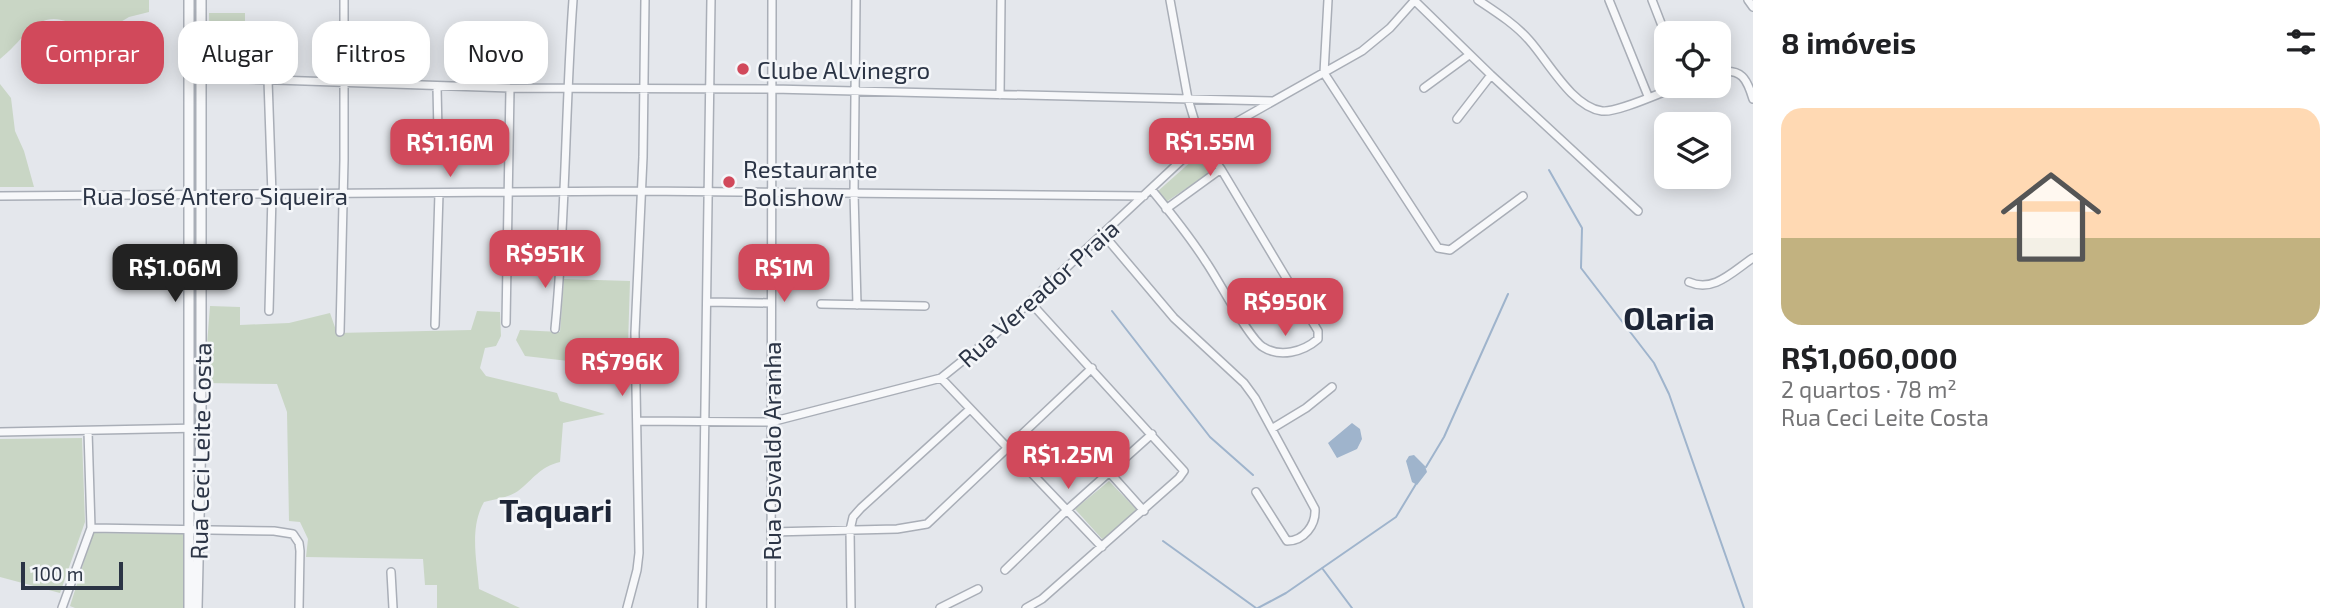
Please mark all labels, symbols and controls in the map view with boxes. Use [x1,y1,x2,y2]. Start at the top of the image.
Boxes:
chip: Comprar [21,21,164,84]
chip: Alugar [178,21,298,84]
chip: Filtros [312,21,430,84]
chip: Novo [444,21,548,84]
map controls [1654,21,1731,189]
button: locate [1654,21,1731,98]
icon: filters [2282,23,2320,61]
text: 8 imóveis [1781,24,1916,60]
place label: Clube ALvinegro [757,55,930,84]
marker: Clube ALvinegro [735,61,751,77]
button: layers [1654,112,1731,189]
pin: R$1.55M [1145,118,1275,178]
pin: R$1.16M [385,120,515,179]
text: R$1.55M [1165,127,1255,155]
text: R$1.16M [406,128,494,156]
place label: Restaurante Bolishow [743,154,878,211]
icon: home [1988,154,2114,280]
marker: Restaurante Bolishow [721,174,737,190]
street label: Rua José Antero Siqueira [82,181,348,210]
street label: Rua Vereador Praia [952,213,1124,373]
pin: R$951K [488,230,602,290]
text: R$951K [505,239,585,267]
pin: R$1.06M [110,244,240,304]
pin: R$1M [743,244,825,304]
text: R$1.06M [129,253,221,281]
text: R$1M [754,253,814,281]
pin: R$950K [1228,278,1342,338]
text: R$950K [1243,287,1327,315]
district label: Olaria [1623,298,1715,336]
pin: R$796K [565,338,679,398]
text: R$1,060,000 [1781,339,1958,375]
street label: Rua Osvaldo Aranha [757,341,786,561]
street label: Rua Ceci Leite Costa [184,342,216,560]
text: R$796K [581,347,663,375]
text: 2 quartos · 78 m² [1781,375,1957,403]
text: Rua Ceci Leite Costa [1781,403,1989,431]
pin: R$1.25M [1003,432,1133,491]
text: R$1.25M [1023,440,1113,468]
district label: Taquari [499,490,613,528]
scale bar [21,559,122,591]
text: 100 m [32,562,83,585]

